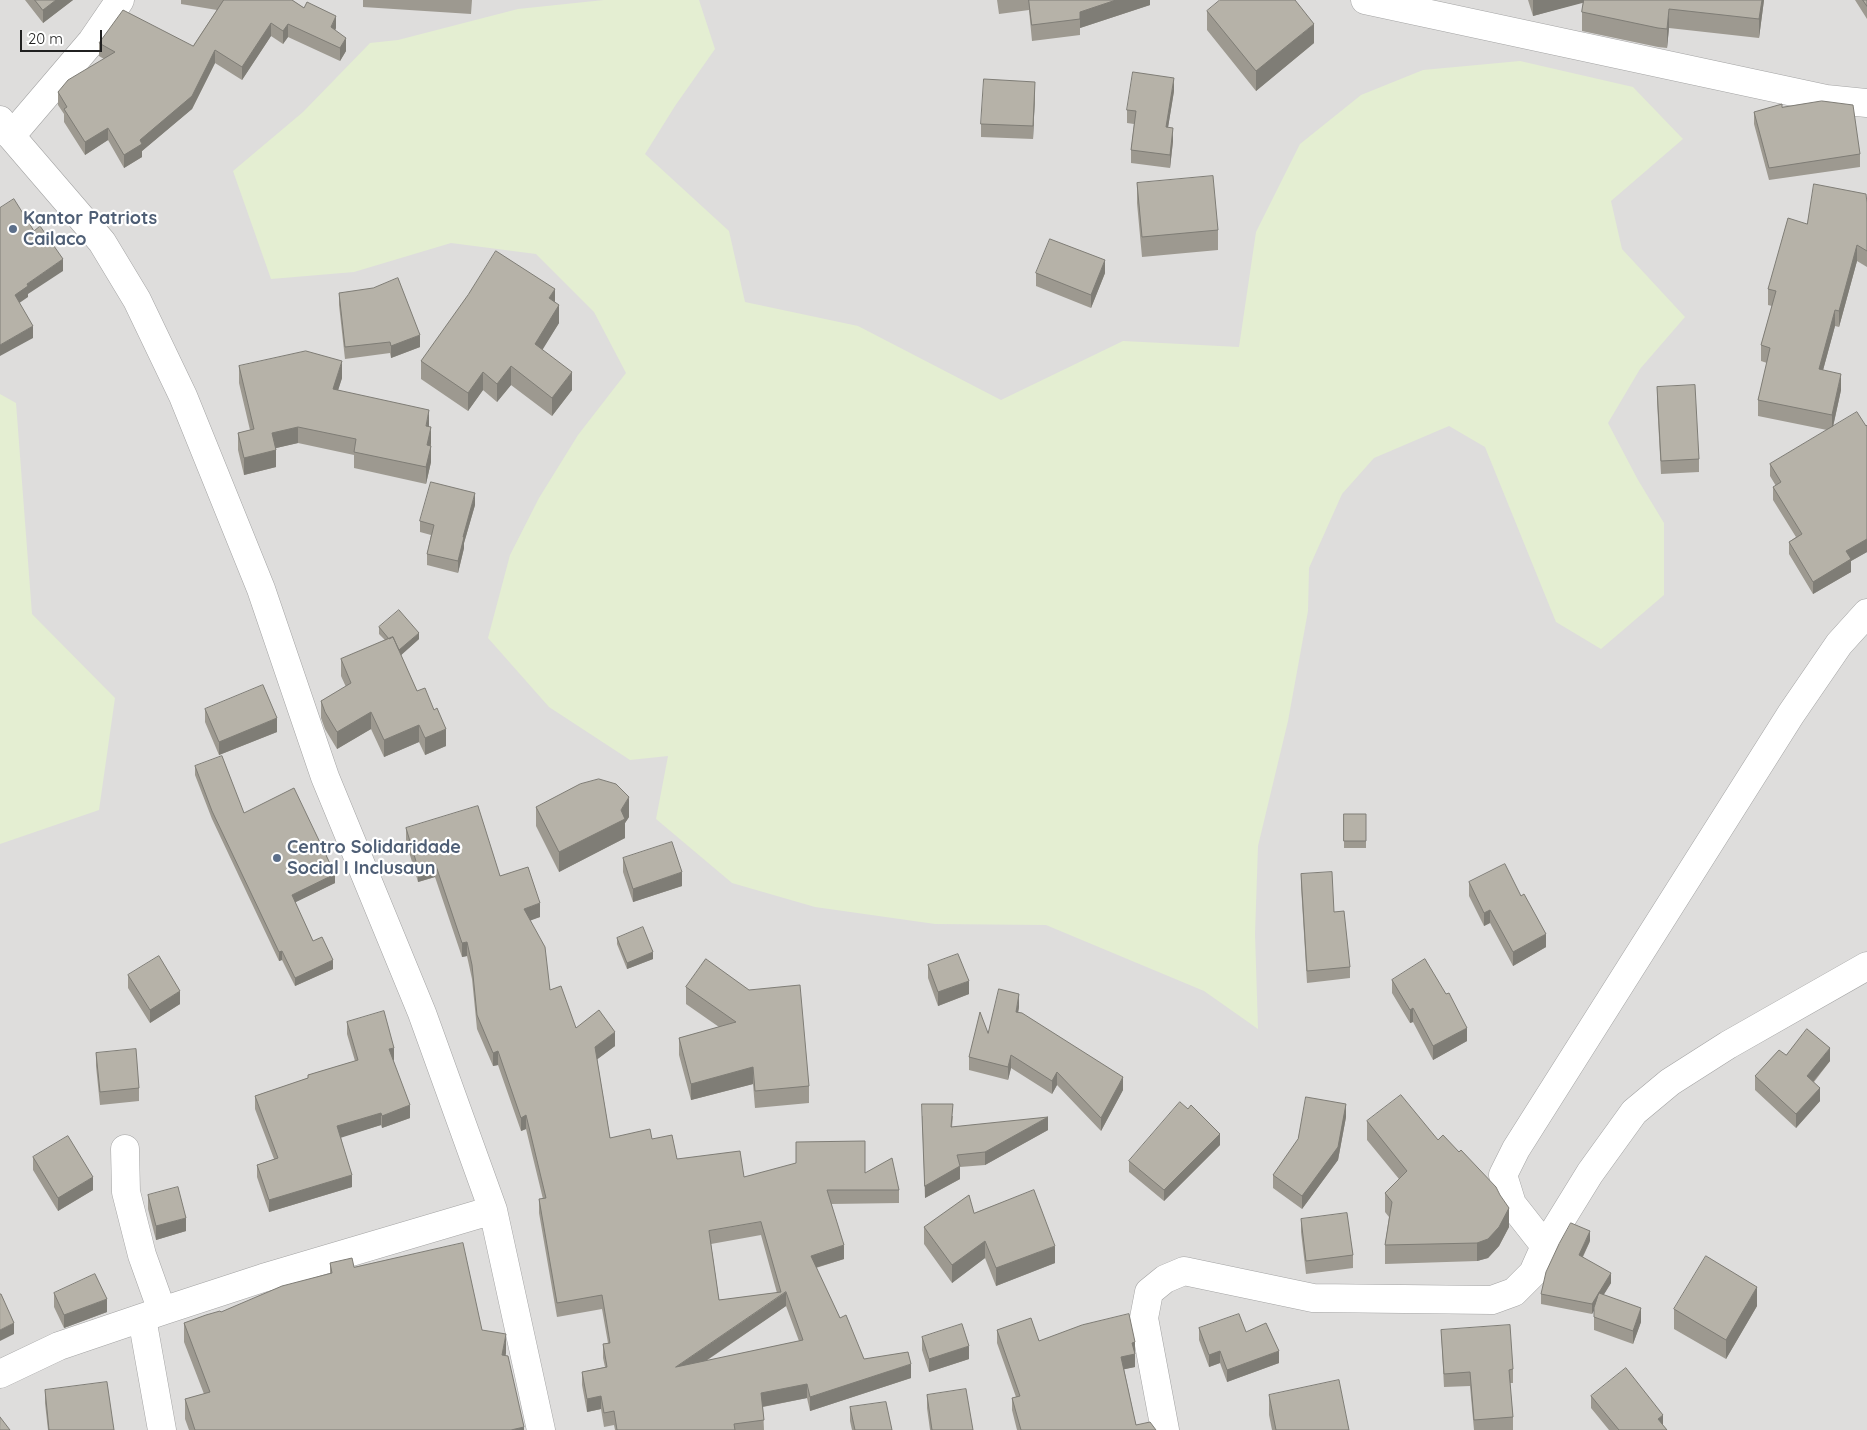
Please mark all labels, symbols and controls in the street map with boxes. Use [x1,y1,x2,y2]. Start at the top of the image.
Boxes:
scale bar [22,20,105,52]
text: 20 m [28,29,63,48]
place label: Kantor Patriots Cailaco [23,208,157,250]
marker: Kantor Patriots Cailaco [7,223,19,235]
place label: Centro Solidaridade Social I Inclusaun [287,837,461,880]
marker: Centro Solidaridade Social I Inclusaun [271,852,283,864]

